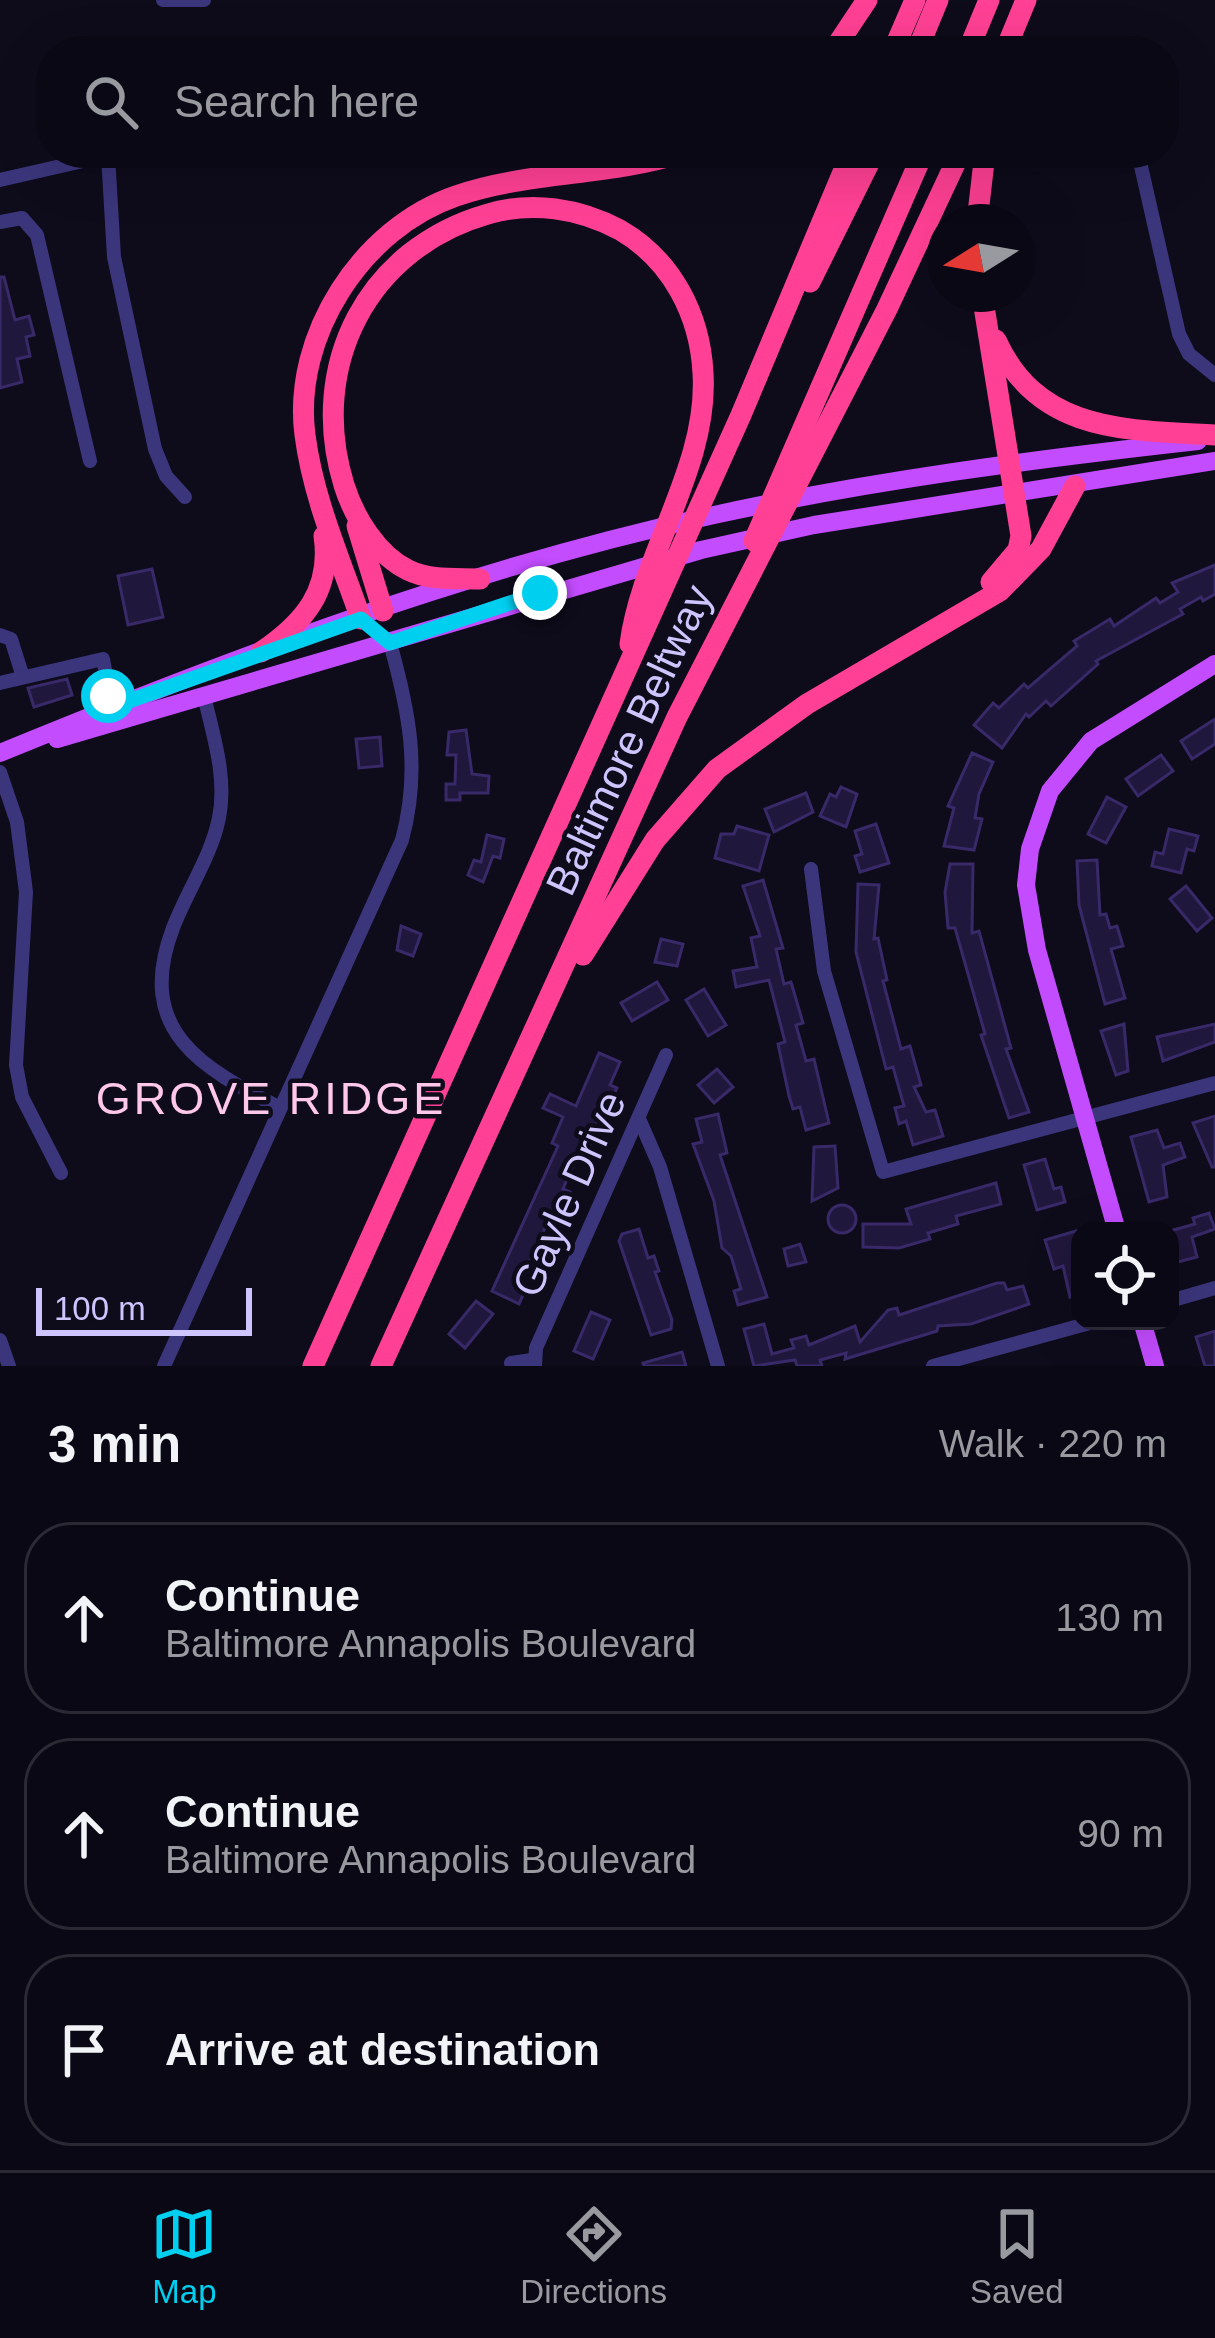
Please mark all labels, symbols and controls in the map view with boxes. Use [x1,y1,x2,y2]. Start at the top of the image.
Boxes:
search box [36,36,1179,168]
icon: search [78,69,144,135]
text: Search here [174,76,419,127]
north arrow [927,204,1035,312]
route end [513,566,567,620]
street label: Baltimore Beltway [537,578,721,902]
route start [81,669,135,723]
district label: GROVE RIDGE [96,1073,446,1124]
street label: Gayle Drive [503,1084,635,1304]
map controls [1071,1222,1179,1330]
button: locate [1071,1222,1179,1330]
scale bar [36,1282,252,1335]
text: 100 m [54,1290,146,1327]
text: 3 min [48,1416,181,1473]
text: Walk · 220 m [939,1422,1167,1465]
text: Continue [165,1570,360,1621]
icon: ahead [51,1585,117,1651]
text: 130 m [1056,1596,1164,1639]
text: Baltimore Annapolis Boulevard [165,1622,696,1665]
text: Continue [165,1786,360,1837]
icon: ahead [51,1801,117,1867]
text: 90 m [1077,1812,1164,1855]
text: Baltimore Annapolis Boulevard [165,1838,696,1881]
icon: arrive [51,2017,117,2083]
text: Arrive at destination [165,2024,600,2075]
tab: Map [151,2201,217,2311]
tab: Directions [520,2201,667,2311]
tab: Saved [970,2201,1064,2311]

